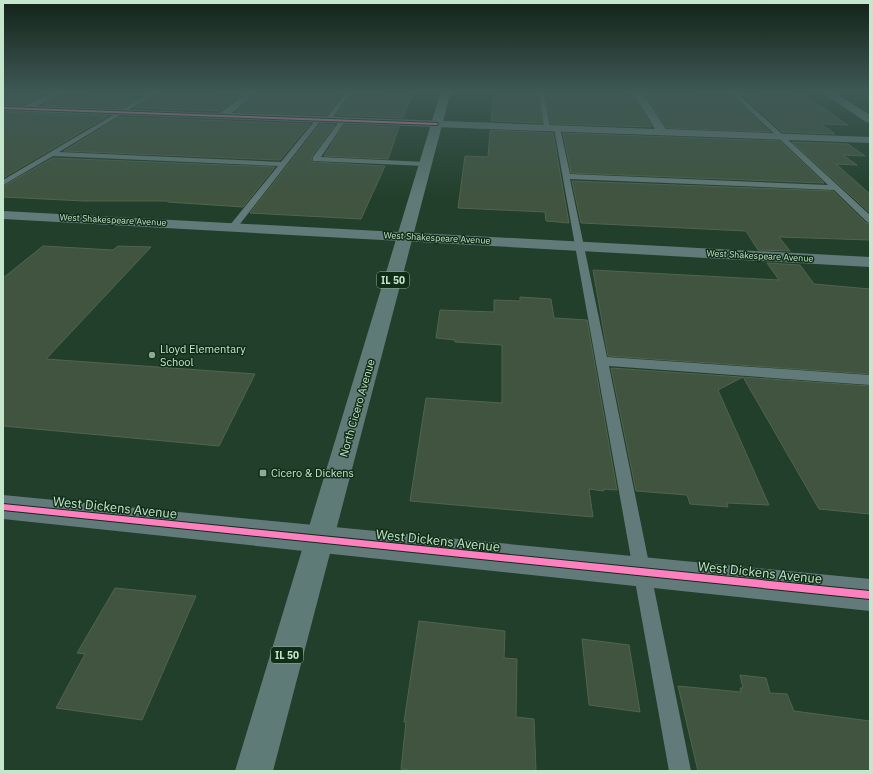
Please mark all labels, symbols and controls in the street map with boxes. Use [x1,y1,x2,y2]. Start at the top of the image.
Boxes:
street label: West Shakespeare Avenue [59,211,167,228]
street label: West Shakespeare Avenue [383,229,491,246]
street label: West Shakespeare Avenue [706,247,814,264]
road number: IL 50 [377,272,409,288]
place label: Lloyd Elementary School [160,342,246,369]
marker: Lloyd Elementary School [147,350,157,360]
street label: North Cicero Avenue [336,357,378,459]
place label: Cicero & Dickens [271,466,354,480]
marker: Cicero & Dickens [258,468,268,478]
street label: West Dickens Avenue [52,493,178,522]
street label: West Dickens Avenue [375,526,501,555]
street label: West Dickens Avenue [697,558,823,587]
road number: IL 50 [271,647,303,663]

